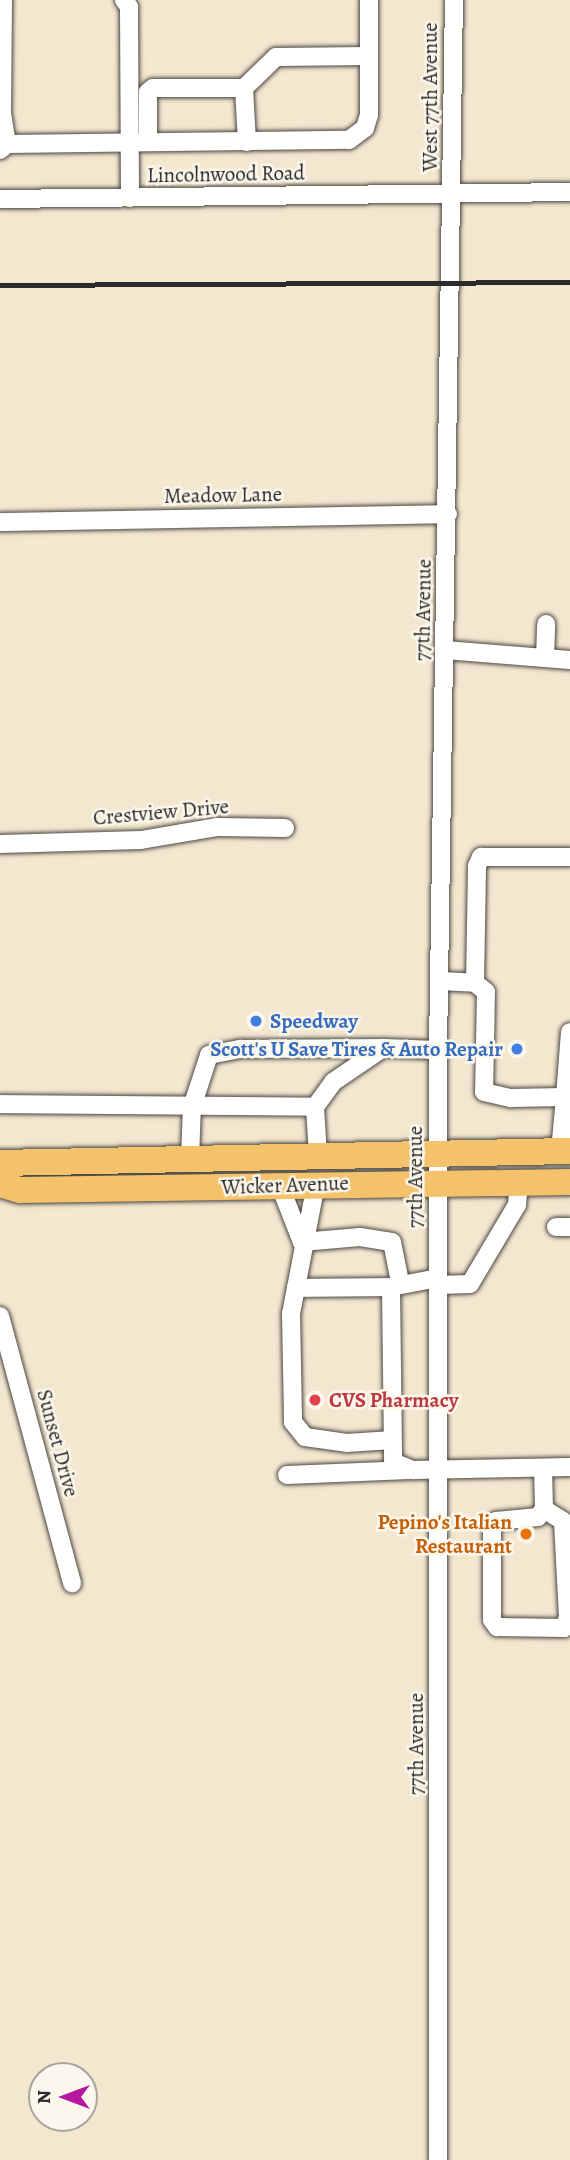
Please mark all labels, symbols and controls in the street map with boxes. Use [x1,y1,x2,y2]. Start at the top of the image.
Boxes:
street label: West 77th Avenue [417,22,443,172]
street label: Lincolnwood Road [147,160,305,188]
street label: Meadow Lane [164,481,282,509]
street label: 77th Avenue [410,559,436,661]
street label: Crestview Drive [92,794,230,830]
place label: Speedway [270,1008,358,1034]
marker: Speedway [248,1013,264,1029]
place label: Scott's U Save Tires & Auto Repair [210,1036,503,1062]
marker: Scott's U Save Tires & Auto Repair [509,1041,525,1057]
street label: 77th Avenue [402,1126,428,1228]
street label: Wicker Avenue [221,1170,349,1200]
street label: Sunset Drive [32,1387,84,1499]
place label: CVS Pharmacy [329,1387,459,1413]
marker: CVS Pharmacy [307,1392,323,1408]
place label: Pepino's Italian Restaurant [377,1509,512,1559]
marker: Pepino's Italian Restaurant [518,1526,534,1542]
street label: 77th Avenue [403,1693,429,1795]
north arrow [28,2062,98,2132]
text: N [31,2090,57,2104]

